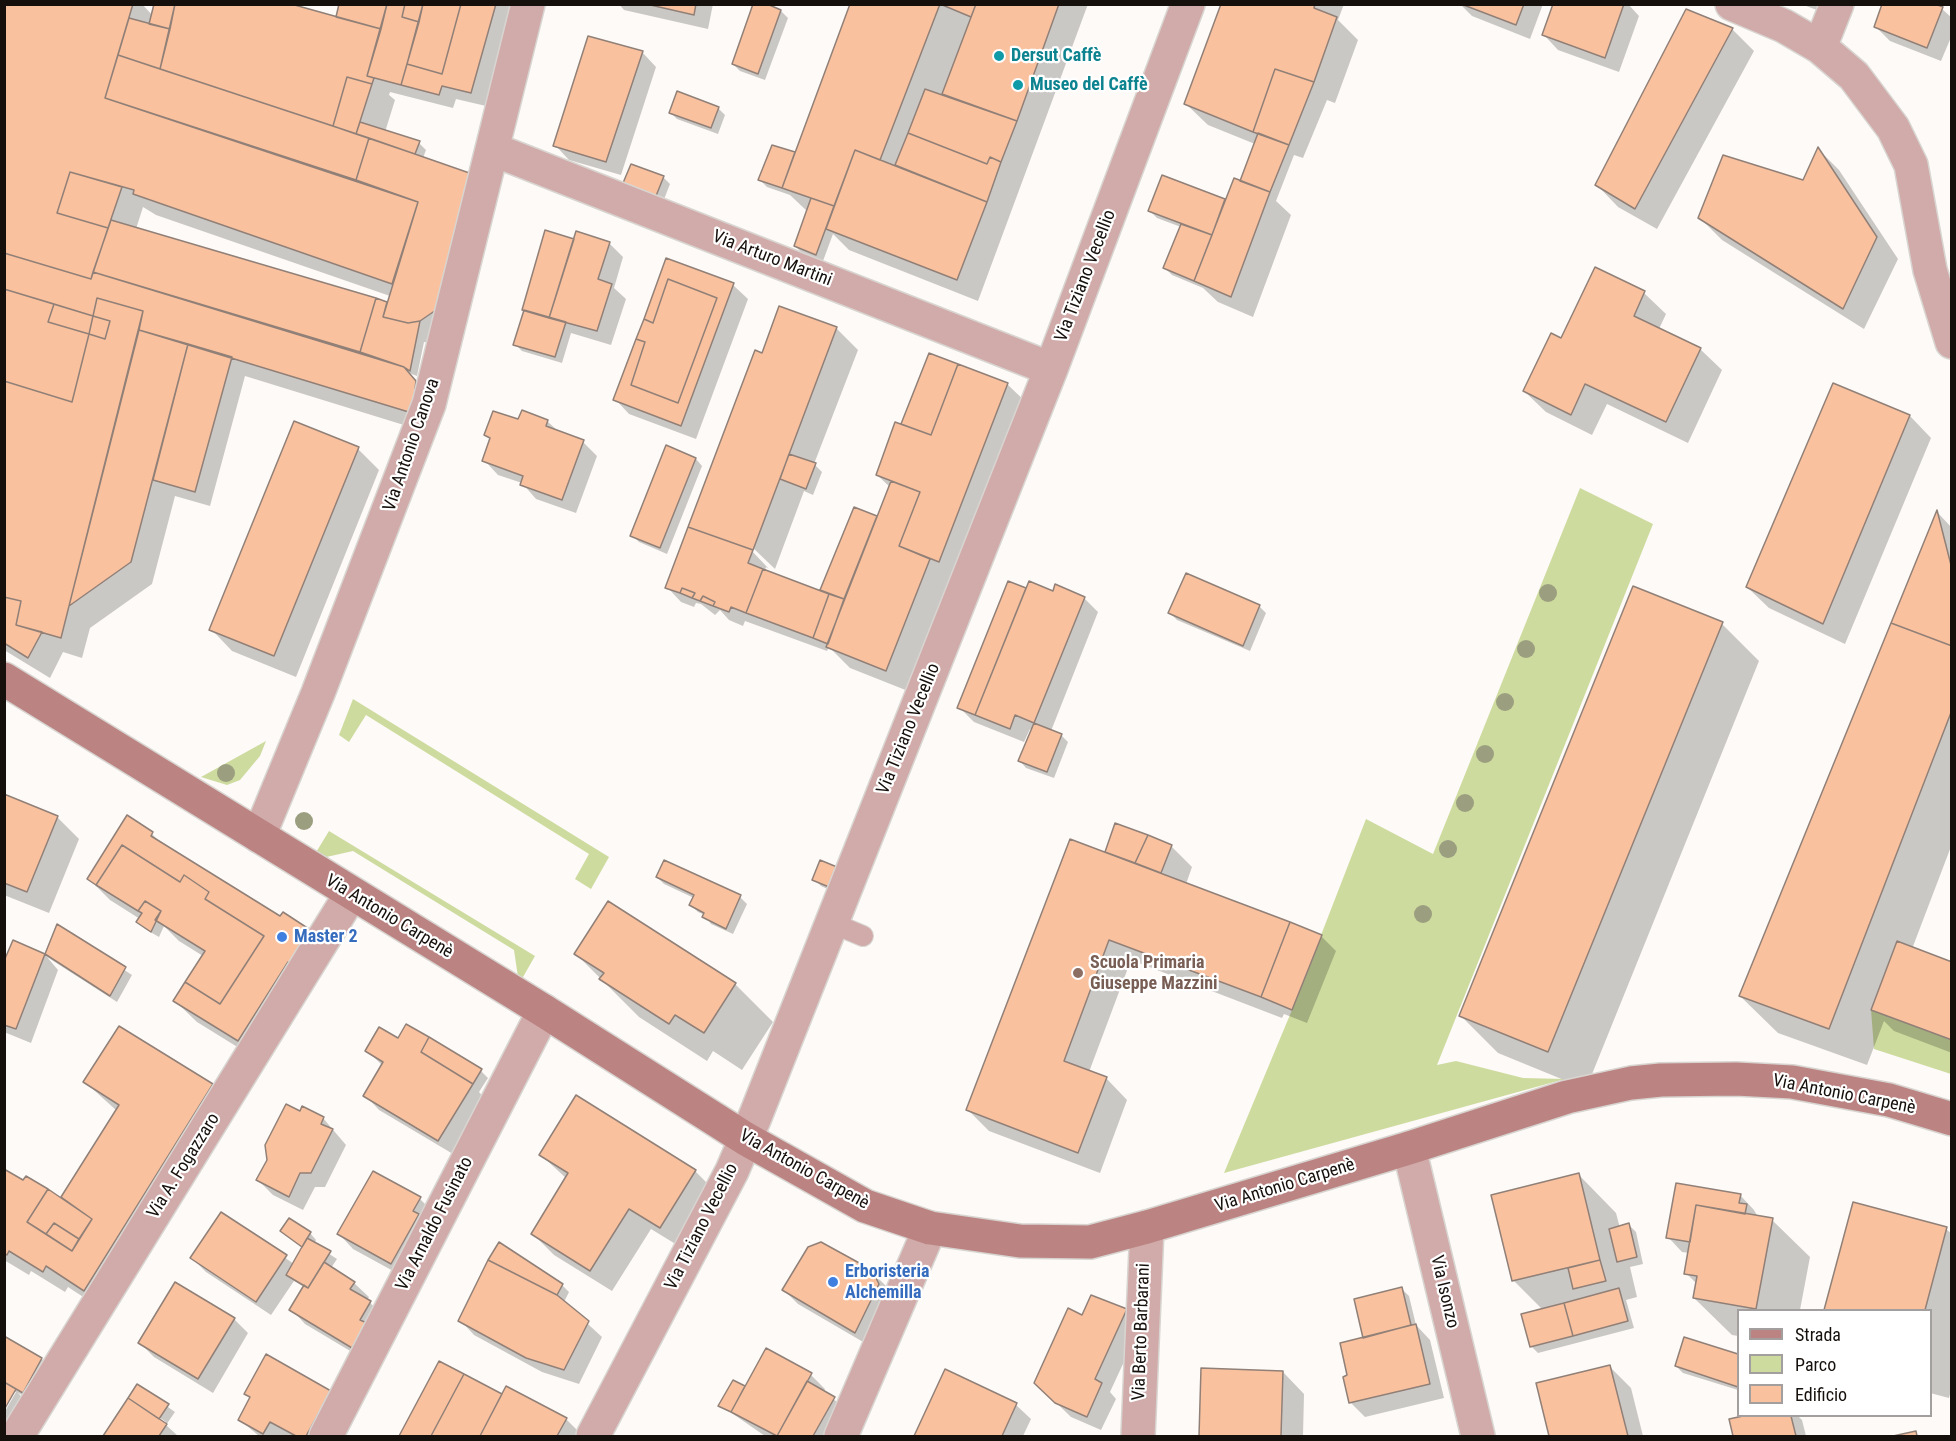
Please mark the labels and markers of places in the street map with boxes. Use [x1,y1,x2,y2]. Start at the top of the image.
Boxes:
place label: Dersut Caffè [1011,45,1101,67]
marker: Dersut Caffè [992,49,1006,63]
place label: Museo del Caffè [1030,74,1148,96]
marker: Museo del Caffè [1011,78,1025,92]
place label: Master 2 [294,926,358,948]
marker: Master 2 [275,930,289,944]
place label: Scuola Primaria Giuseppe Mazzini [1090,952,1218,994]
marker: Scuola Primaria Giuseppe Mazzini [1071,966,1085,980]
place label: Erboristeria Alchemilla [845,1261,929,1304]
marker: Erboristeria Alchemilla [826,1275,840,1289]

